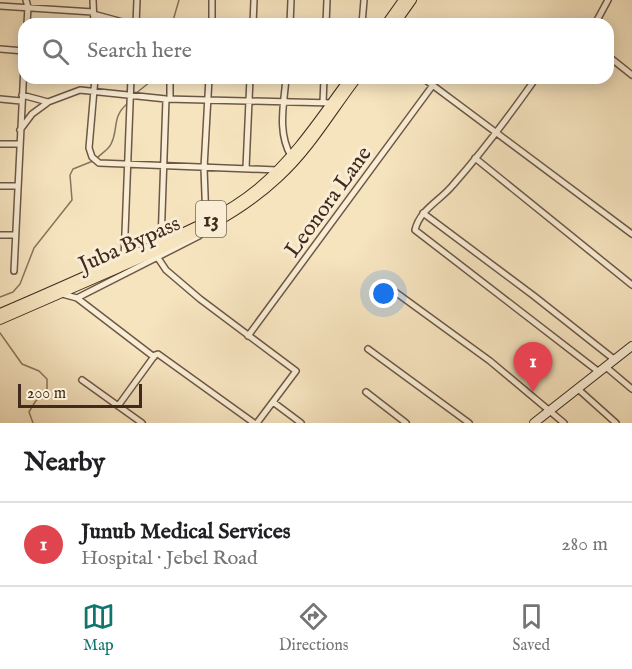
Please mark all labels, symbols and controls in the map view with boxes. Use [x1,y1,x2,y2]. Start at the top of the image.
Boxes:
search box [18,18,614,84]
icon: search [39,35,72,68]
text: Search here [87,37,192,65]
street label: Leonora Lane [279,141,378,263]
road number: 13 [196,201,226,237]
street label: Juba Bypass [72,210,185,281]
your location [369,279,398,308]
pin: 1 [514,342,552,392]
scale bar [18,381,142,408]
text: 200 m [27,384,66,404]
text: Nearby [24,446,105,479]
text: Junub Medical Services [81,518,291,546]
text: 1 [40,532,47,557]
text: 280 m [561,532,608,557]
text: Hospital · Jebel Road [81,546,258,571]
tab: Map [82,600,115,656]
tab: Directions [279,600,348,656]
tab: Saved [512,600,550,656]

